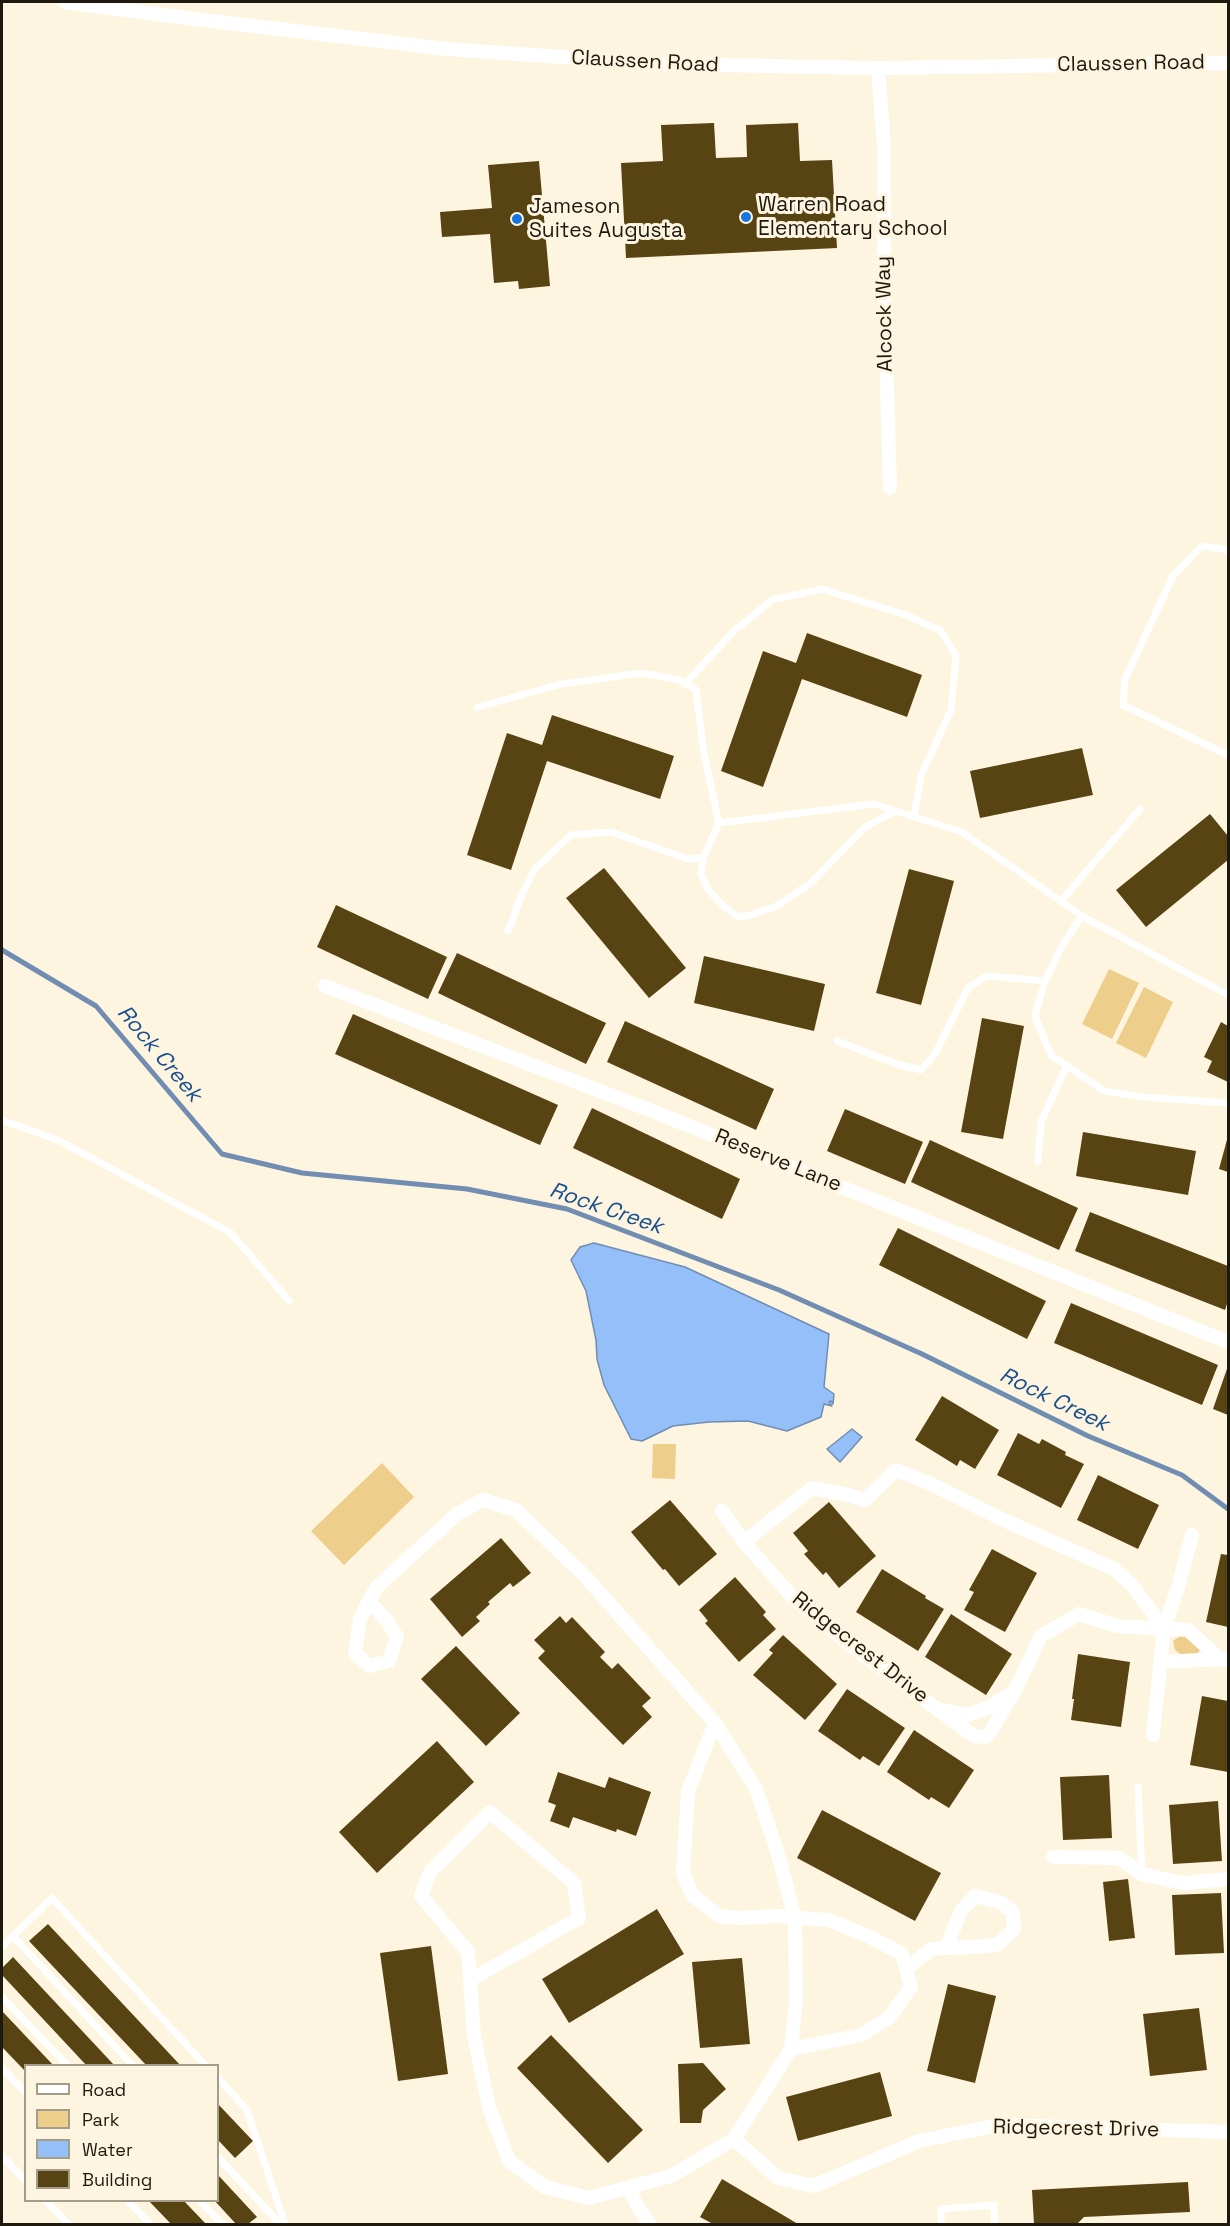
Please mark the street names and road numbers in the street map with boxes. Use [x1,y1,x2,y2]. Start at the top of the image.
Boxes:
street label: Claussen Road [571,46,719,78]
street label: Claussen Road [1057,50,1205,78]
street label: Alcock Way [871,256,899,372]
street label: Reserve Lane [711,1124,845,1198]
street label: Ridgecrest Drive [787,1587,933,1709]
street label: Ridgecrest Drive [993,2115,1159,2143]

